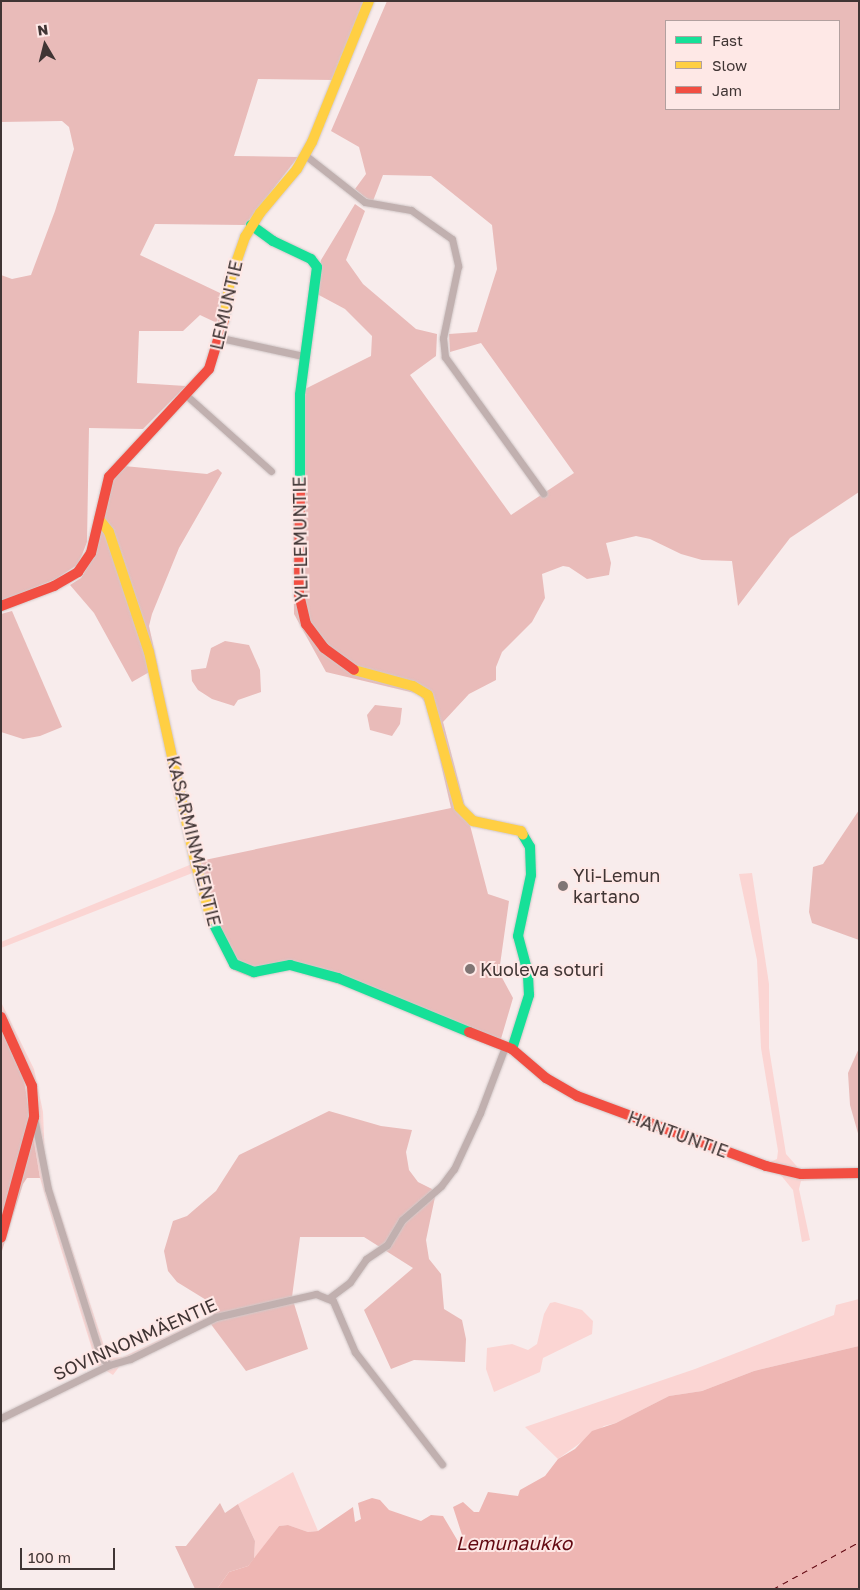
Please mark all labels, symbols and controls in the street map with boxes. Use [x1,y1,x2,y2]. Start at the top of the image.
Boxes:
north arrow [20,20,70,70]
text: N [36,20,49,39]
legend [665,20,840,110]
text: Fast [712,31,743,49]
text: Slow [712,56,747,74]
text: Jam [712,81,742,99]
street label: LEMUNTIE [205,258,247,352]
street label: YLI-LEMUNTIE [288,476,312,602]
street label: KASARMINMÄENTIE [162,753,226,929]
place label: Yli-Lemun kartano [573,865,660,908]
marker: Yli-Lemun kartano [557,880,569,892]
place label: Kuoleva soturi [480,958,604,980]
marker: Kuoleva soturi [464,963,476,975]
street label: HANTUNTIE [625,1106,731,1162]
street label: SOVINNONMÄENTIE [50,1293,220,1385]
water label: Lemunaukko [456,1532,572,1554]
scale bar [22,1538,118,1570]
text: 100 m [28,1548,71,1566]

